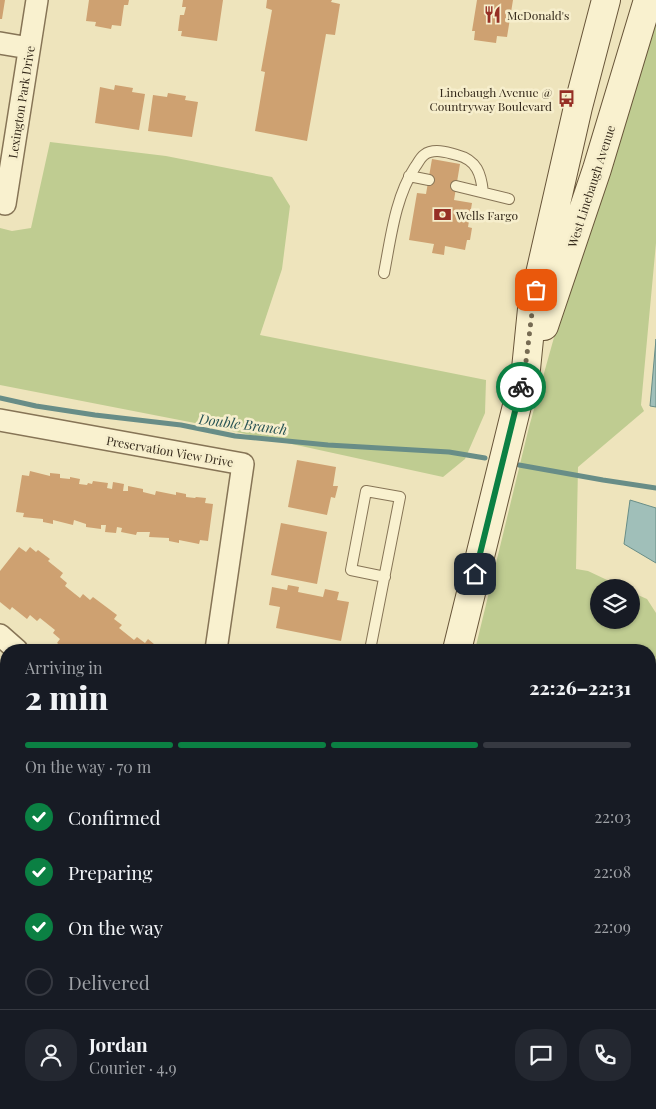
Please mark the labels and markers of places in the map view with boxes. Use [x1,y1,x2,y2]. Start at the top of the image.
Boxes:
restaurant icon: McDonald's [483,5,503,25]
place label: McDonald's [507,7,569,23]
place label: Linebaugh Avenue @ Countryway Boulevard [429,84,552,114]
bus stop icon: Linebaugh Avenue @ Countryway Boulevard [556,89,576,109]
bank icon: Wells Fargo [432,205,452,225]
place label: Wells Fargo [455,207,519,223]
pin [515,269,557,311]
pin [454,553,496,595]

